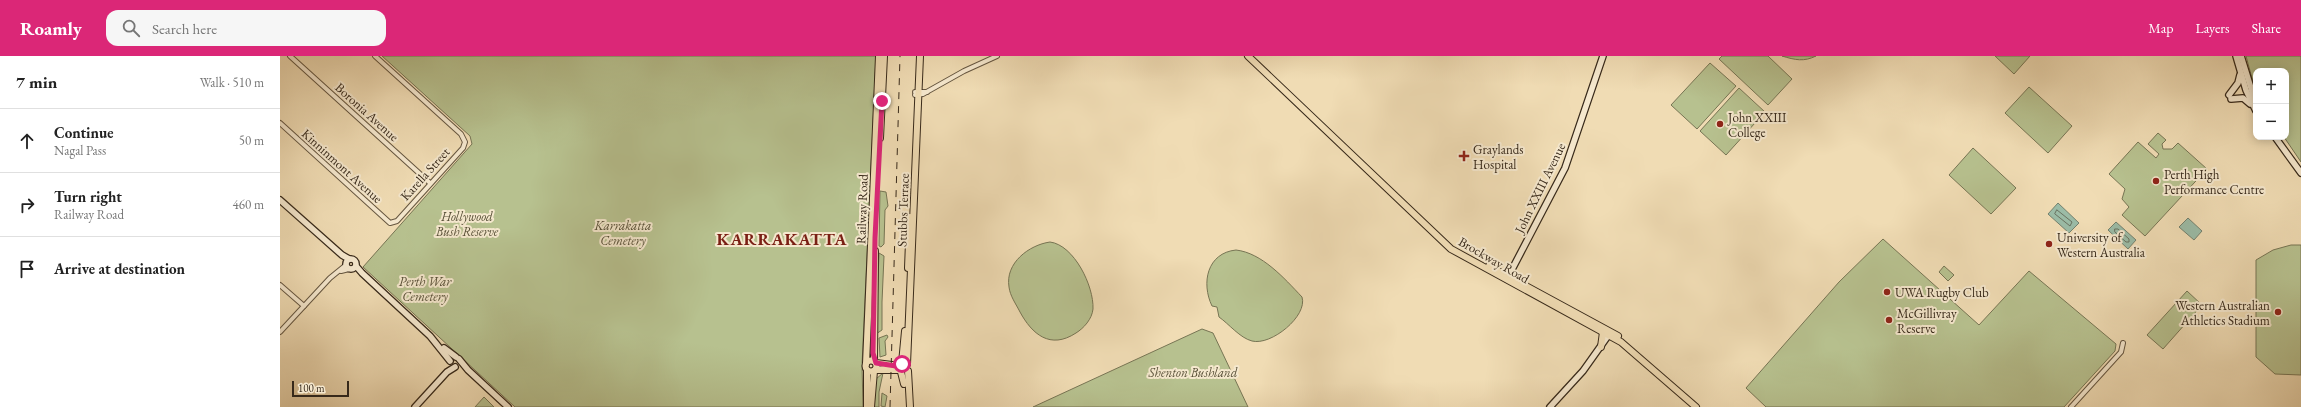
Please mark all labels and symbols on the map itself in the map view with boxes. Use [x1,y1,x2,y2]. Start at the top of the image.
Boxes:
street label: Boronia Avenue [332,79,402,145]
route end [873,92,891,110]
place label: John XXIII College [1727,109,1787,141]
marker: John XXIII College [1715,119,1725,129]
street label: Kinninmont Avenue [298,125,386,207]
street label: John XXIII Avenue [1510,140,1569,237]
place label: Graylands Hospital [1473,141,1524,173]
street label: Karella Street [397,144,453,204]
marker: Graylands Hospital [1458,150,1470,162]
place label: Perth High Performance Centre [2164,166,2264,198]
street label: Railway Road [852,173,872,244]
street label: Stubbs Terrace [893,173,913,247]
marker: Perth High Performance Centre [2151,176,2161,186]
park label: Hollywood Bush Reserve [435,208,499,240]
park label: Karrakatta Cemetery [594,217,651,249]
district label: KARRAKATTA [716,228,848,250]
place label: University of Western Australia [2057,229,2146,261]
street label: Brockway Road [1456,233,1533,287]
marker: University of Western Australia [2044,239,2054,249]
park label: Perth War Cemetery [399,273,452,305]
place label: UWA Rugby Club [1895,284,1989,301]
marker: UWA Rugby Club [1882,287,1892,297]
place label: Western Australian Athletics Stadium [2175,297,2270,329]
place label: McGillivray Reserve [1897,305,1957,337]
marker: Western Australian Athletics Stadium [2273,307,2283,317]
marker: McGillivray Reserve [1884,315,1894,325]
route start [893,355,911,373]
park label: Shenton Bushland [1148,364,1238,381]
scale bar [292,379,349,398]

